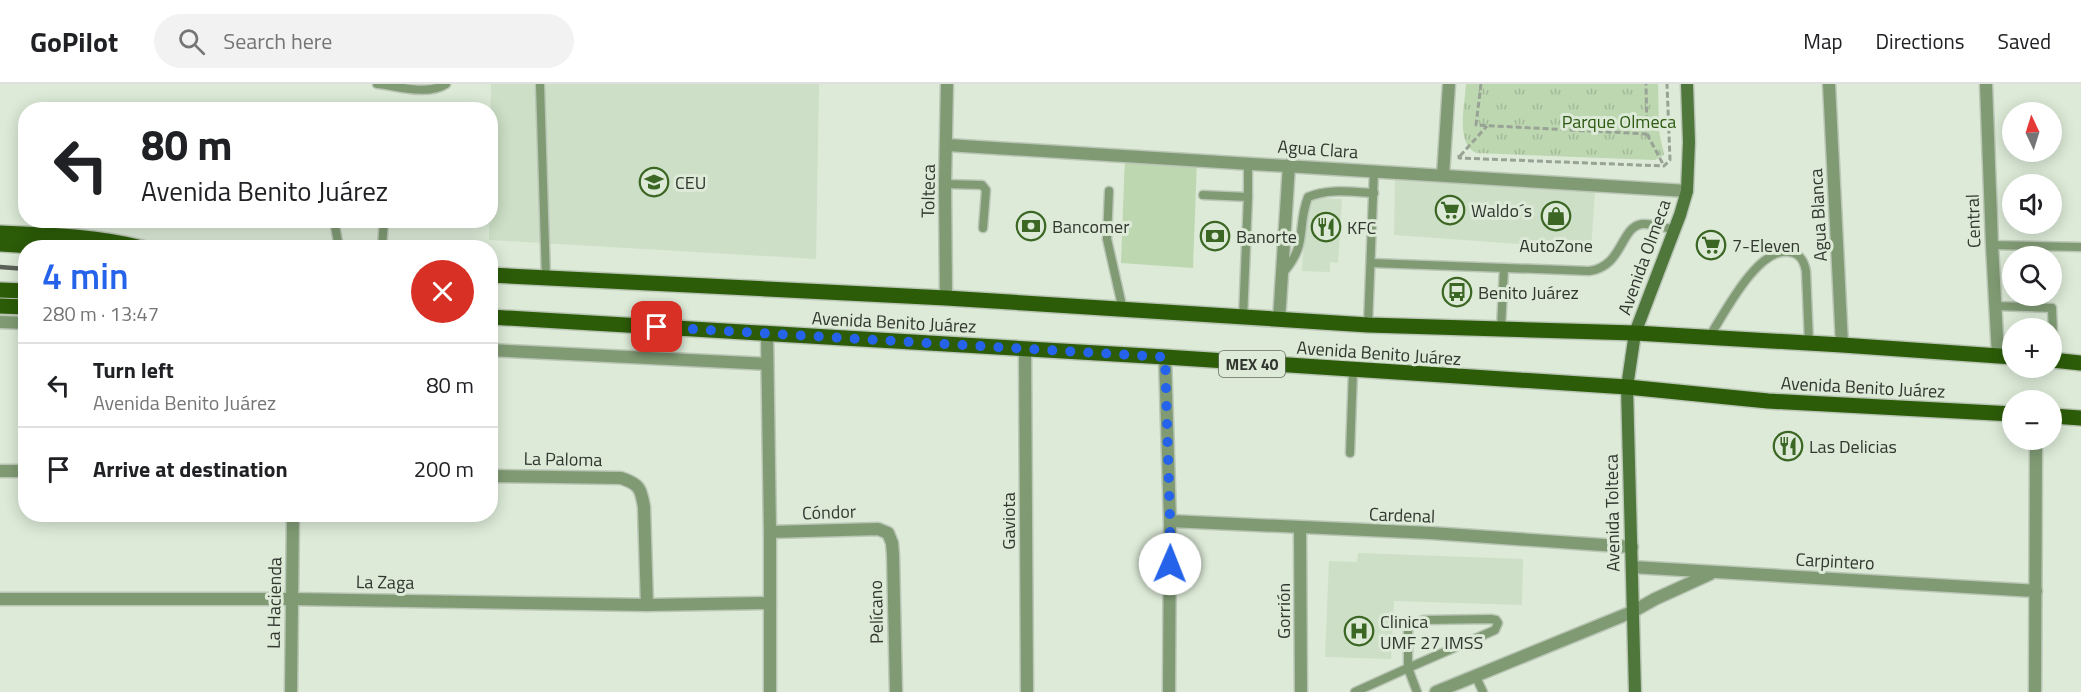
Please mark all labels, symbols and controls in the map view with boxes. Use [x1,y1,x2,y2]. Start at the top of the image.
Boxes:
search box [154,14,574,68]
text: GoPilot [30,20,118,63]
text: Search here [223,24,332,58]
icon: search [175,25,208,58]
text: Map [1803,25,1843,57]
text: Directions [1876,25,1965,57]
text: Saved [1998,25,2051,57]
north arrow [2002,102,2062,162]
map controls [2002,102,2062,450]
park label: Parque Olmeca [1562,108,1676,135]
text: 80 m [141,112,233,176]
icon: left [42,126,120,204]
street label: Agua Clara [1277,133,1359,165]
street label: Tolteca [914,164,942,218]
school or university icon: CEU [638,166,670,198]
street label: Agua Blanca [1802,168,1834,262]
place label: CEU [675,169,706,196]
text: Avenida Benito Juárez [141,170,388,211]
button: sound [2002,174,2062,234]
supermarket icon: Waldo´s [1434,194,1466,226]
street label: Central [1959,194,1987,248]
street label: Avenida Olmeca [1611,195,1677,319]
place label: Waldo´s [1471,197,1532,224]
shop icon: AutoZone [1540,200,1572,232]
bank icon: Bancomer [1015,210,1047,242]
restaurant icon: KFC [1310,211,1342,243]
place label: Bancomer [1052,213,1129,240]
place label: KFC [1347,214,1377,241]
bank icon: Banorte [1199,220,1231,252]
place label: Banorte [1236,223,1297,250]
supermarket icon: 7-Eleven [1695,229,1727,261]
place label: AutoZone [1519,232,1593,259]
place label: 7-Eleven [1732,232,1800,259]
button: search [2002,246,2062,306]
text: 4 min [42,248,129,303]
button: close [411,260,474,323]
bus stop icon: Benito Juárez [1441,276,1473,308]
place label: Benito Juárez [1478,279,1579,306]
text: 280 m · 13:47 [42,298,159,329]
pin [631,301,682,352]
street label: Avenida Benito Juárez [811,304,977,340]
icon: arrive [640,310,673,343]
button: + [2002,318,2062,378]
street label: Avenida Benito Juárez [1296,334,1462,372]
road number: MEX 40 [1219,351,1285,377]
text: Turn left [93,353,174,387]
text: 80 m [426,368,474,402]
icon: left [42,369,75,402]
street label: Avenida Benito Juárez [1780,369,1946,405]
text: Avenida Benito Juárez [93,387,276,418]
button: − [2002,390,2062,450]
restaurant icon: Las Delicias [1772,430,1804,462]
place label: Las Delicias [1809,433,1897,460]
street label: La Paloma [523,445,603,473]
text: Arrive at destination [93,452,288,486]
text: 200 m [414,452,474,486]
icon: arrive [42,453,75,486]
street label: Avenida Tolteca [1597,454,1627,572]
street label: Gaviota [995,492,1022,550]
street label: Cóndor [802,498,856,526]
street label: Cardenal [1368,500,1436,530]
position arrow [1138,532,1202,596]
street label: Carpintero [1795,545,1875,577]
street label: La Hacienda [260,557,288,649]
street label: La Zaga [355,568,415,596]
street label: Pelícano [862,580,890,644]
street label: Gorrión [1270,583,1297,639]
place label: Clinica UMF 27 IMSS [1380,608,1483,656]
hospital icon: Clinica UMF 27 IMSS [1343,615,1375,647]

